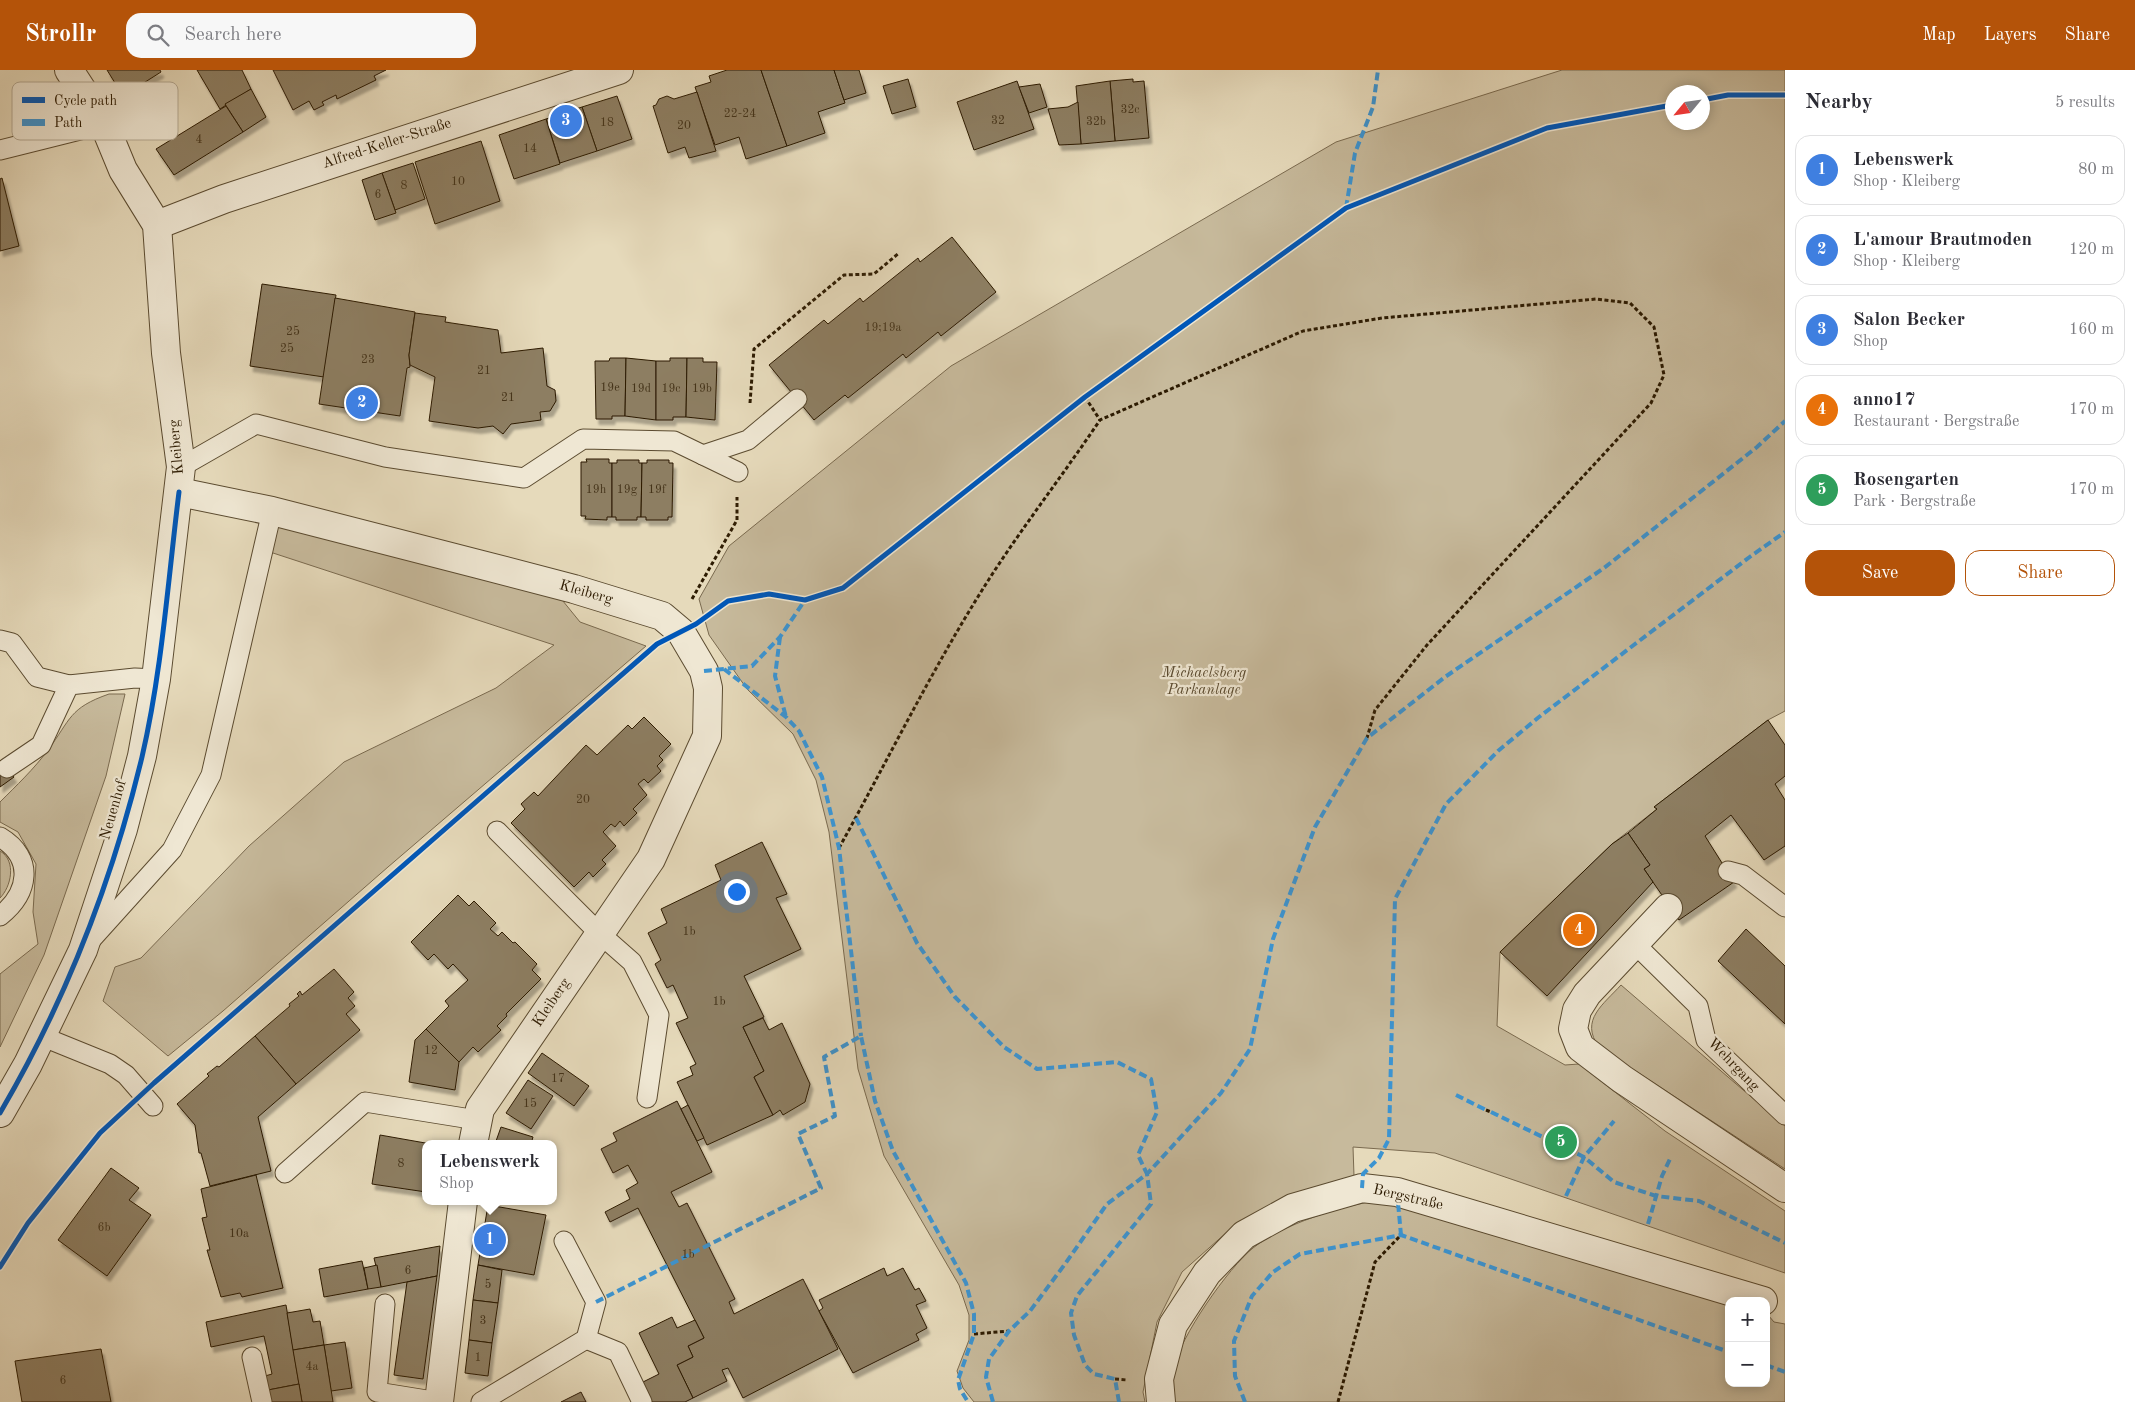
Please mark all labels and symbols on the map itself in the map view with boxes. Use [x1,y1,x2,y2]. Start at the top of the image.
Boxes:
legend [12,82,178,140]
north arrow [1665,85,1710,130]
text: Cycle path [54,94,117,108]
pin: 3 [550,102,582,140]
house number: 32c [1120,104,1140,116]
house number: 22-24 [724,108,756,120]
house number: 32 [991,115,1005,127]
text: Path [54,116,83,130]
street label: Alfred-Keller-Straße [321,116,453,172]
house number: 32b [1086,116,1106,128]
house number: 18 [600,117,614,129]
house number: 20 [677,120,691,132]
house number: 4 [196,134,203,146]
house number: 14 [523,143,537,155]
house number: 10 [451,176,465,188]
house number: 8 [401,180,408,192]
house number: 6 [375,189,382,201]
house number: 19;19a [864,322,902,334]
house number: 25 [286,325,300,338]
house number: 25 [280,342,294,355]
house number: 23 [361,354,375,366]
house number: 21 [477,365,491,377]
house number: 19e [600,382,620,394]
house number: 19d [631,383,651,395]
house number: 19c [661,383,681,395]
house number: 19b [692,383,712,395]
pin: 2 [346,384,378,422]
house number: 21 [501,392,515,404]
street label: Kleiberg [167,419,187,475]
house number: 19h [586,484,607,496]
house number: 19g [617,484,638,496]
house number: 19f [648,484,667,496]
street label: Kleiberg [557,578,615,608]
park label: Michaelsberg Parkanlage [1161,666,1246,698]
street label: Neuenhof [98,777,130,842]
house number: 20 [576,794,590,806]
your location [724,879,750,905]
pin: 4 [1563,911,1595,949]
house number: 1b [682,926,696,938]
street label: Kleiberg [530,976,574,1030]
house number: 1b [712,996,726,1008]
street label: Wehrgang [1704,1036,1762,1094]
house number: 12 [424,1045,438,1057]
house number: 17 [551,1073,565,1085]
house number: 15 [523,1097,537,1110]
pin: 5 [1545,1123,1577,1161]
house number: 8 [398,1158,405,1170]
street label: Bergstraße [1371,1183,1445,1213]
pin: 1 [474,1221,506,1259]
house number: 6b [97,1222,111,1234]
house number: 10a [229,1228,249,1240]
house number: 1b [681,1249,695,1261]
house number: 6 [405,1265,412,1277]
house number: 5 [485,1278,492,1291]
house number: 3 [480,1315,486,1327]
house number: 1 [475,1352,481,1364]
house number: 4a [306,1361,319,1373]
house number: 6 [60,1375,67,1387]

